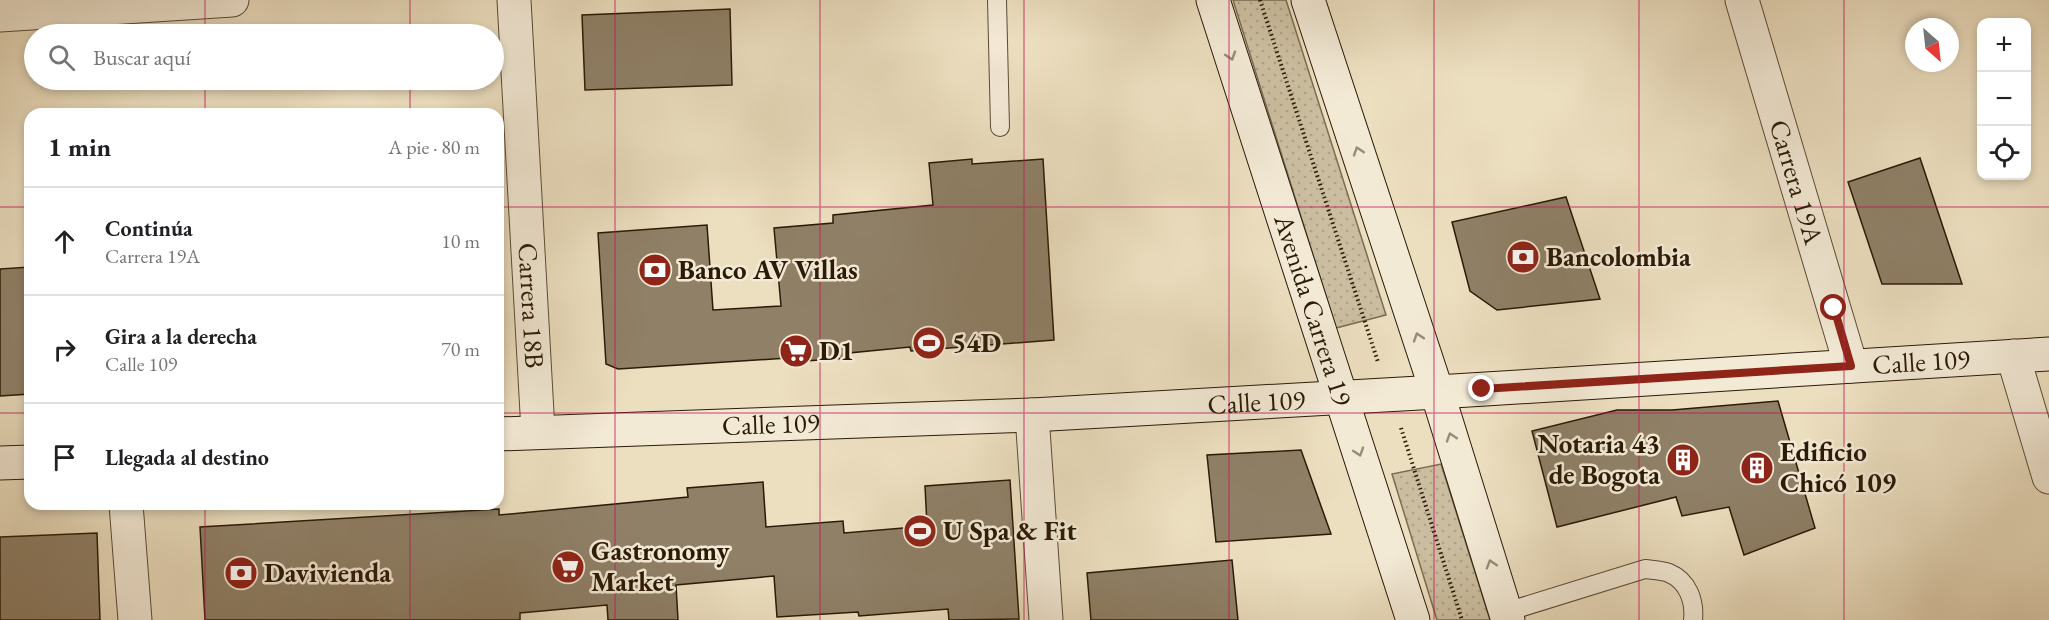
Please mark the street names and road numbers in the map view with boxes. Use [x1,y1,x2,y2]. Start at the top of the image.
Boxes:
street label: Carrera 19A [1762,115,1832,249]
street label: Avenida Carrera 19 [1266,209,1361,410]
street label: Carrera 18B [511,242,552,369]
street label: Calle 109 [1871,341,1971,382]
street label: Calle 109 [1206,382,1306,422]
street label: Calle 109 [721,405,820,443]

